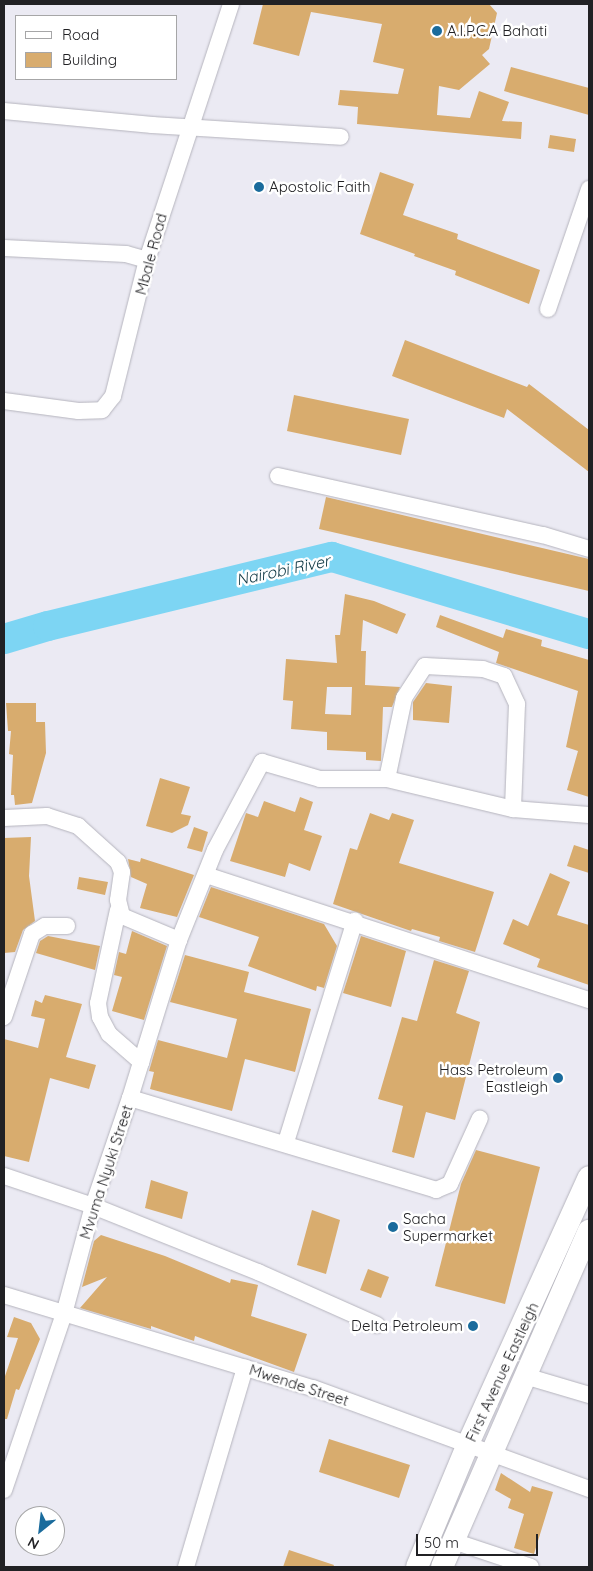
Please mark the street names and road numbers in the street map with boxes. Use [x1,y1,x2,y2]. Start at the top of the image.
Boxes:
street label: Mbale Road [131,211,171,297]
street label: Mvuma Nyuki Street [76,1103,136,1241]
street label: First Avenue Eastleigh [462,1299,542,1445]
street label: Mwende Street [247,1360,351,1410]

